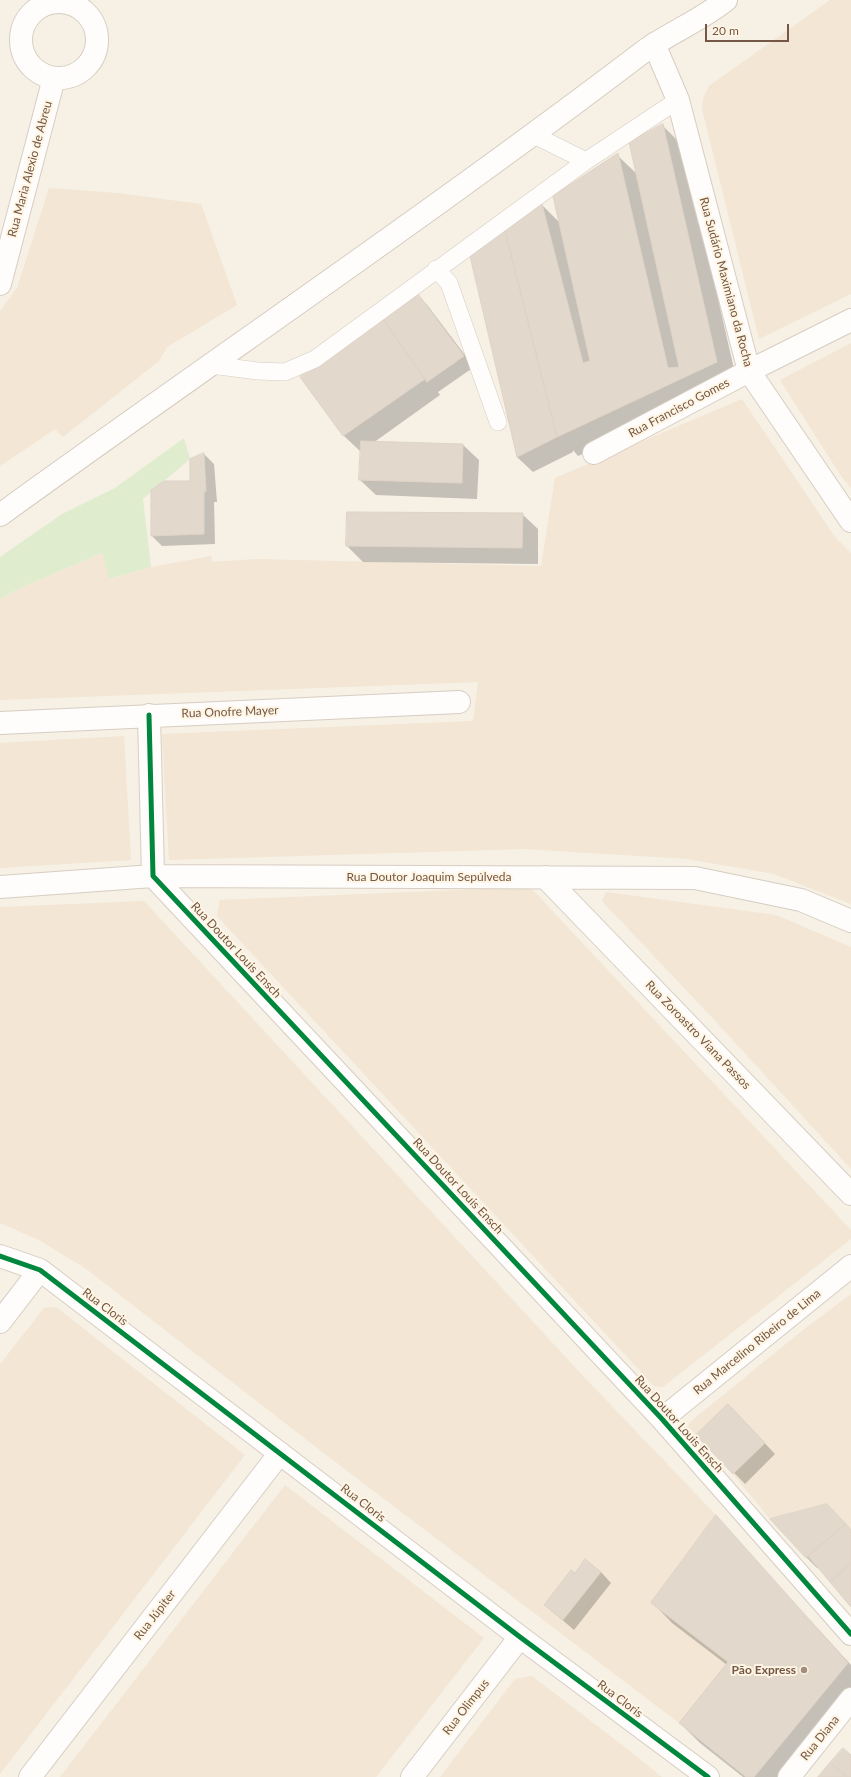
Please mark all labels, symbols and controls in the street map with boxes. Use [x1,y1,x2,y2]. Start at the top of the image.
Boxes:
scale bar [707,16,791,42]
text: 20 m [712,23,739,38]
street label: Rua Maria Alexio de Abreu [5,99,55,239]
street label: Rua Sudário Maximiano da Rocha [696,196,756,368]
street label: Rua Francisco Gomes [626,375,732,441]
street label: Rua Onofre Mayer [181,703,279,721]
street label: Rua Doutor Joaquim Sepúlveda [346,870,512,884]
street label: Rua Doutor Louis Ensch [188,899,284,1001]
street label: Rua Zoroastro Viana Passos [642,978,754,1092]
street label: Rua Doutor Louis Ensch [410,1135,506,1237]
street label: Rua Cloris [79,1285,131,1329]
street label: Rua Marcelino Ribeiro de Lima [690,1286,824,1398]
street label: Rua Doutor Louis Ensch [632,1373,726,1475]
street label: Rua Cloris [338,1481,388,1525]
street label: Rua Júpiter [131,1587,179,1643]
place label: Pão Express [732,1663,796,1677]
marker: Pão Express [799,1665,809,1675]
street label: Rua Olimpus [440,1676,492,1738]
street label: Rua Cloris [594,1677,646,1721]
street label: Rua Diana [798,1713,842,1763]

